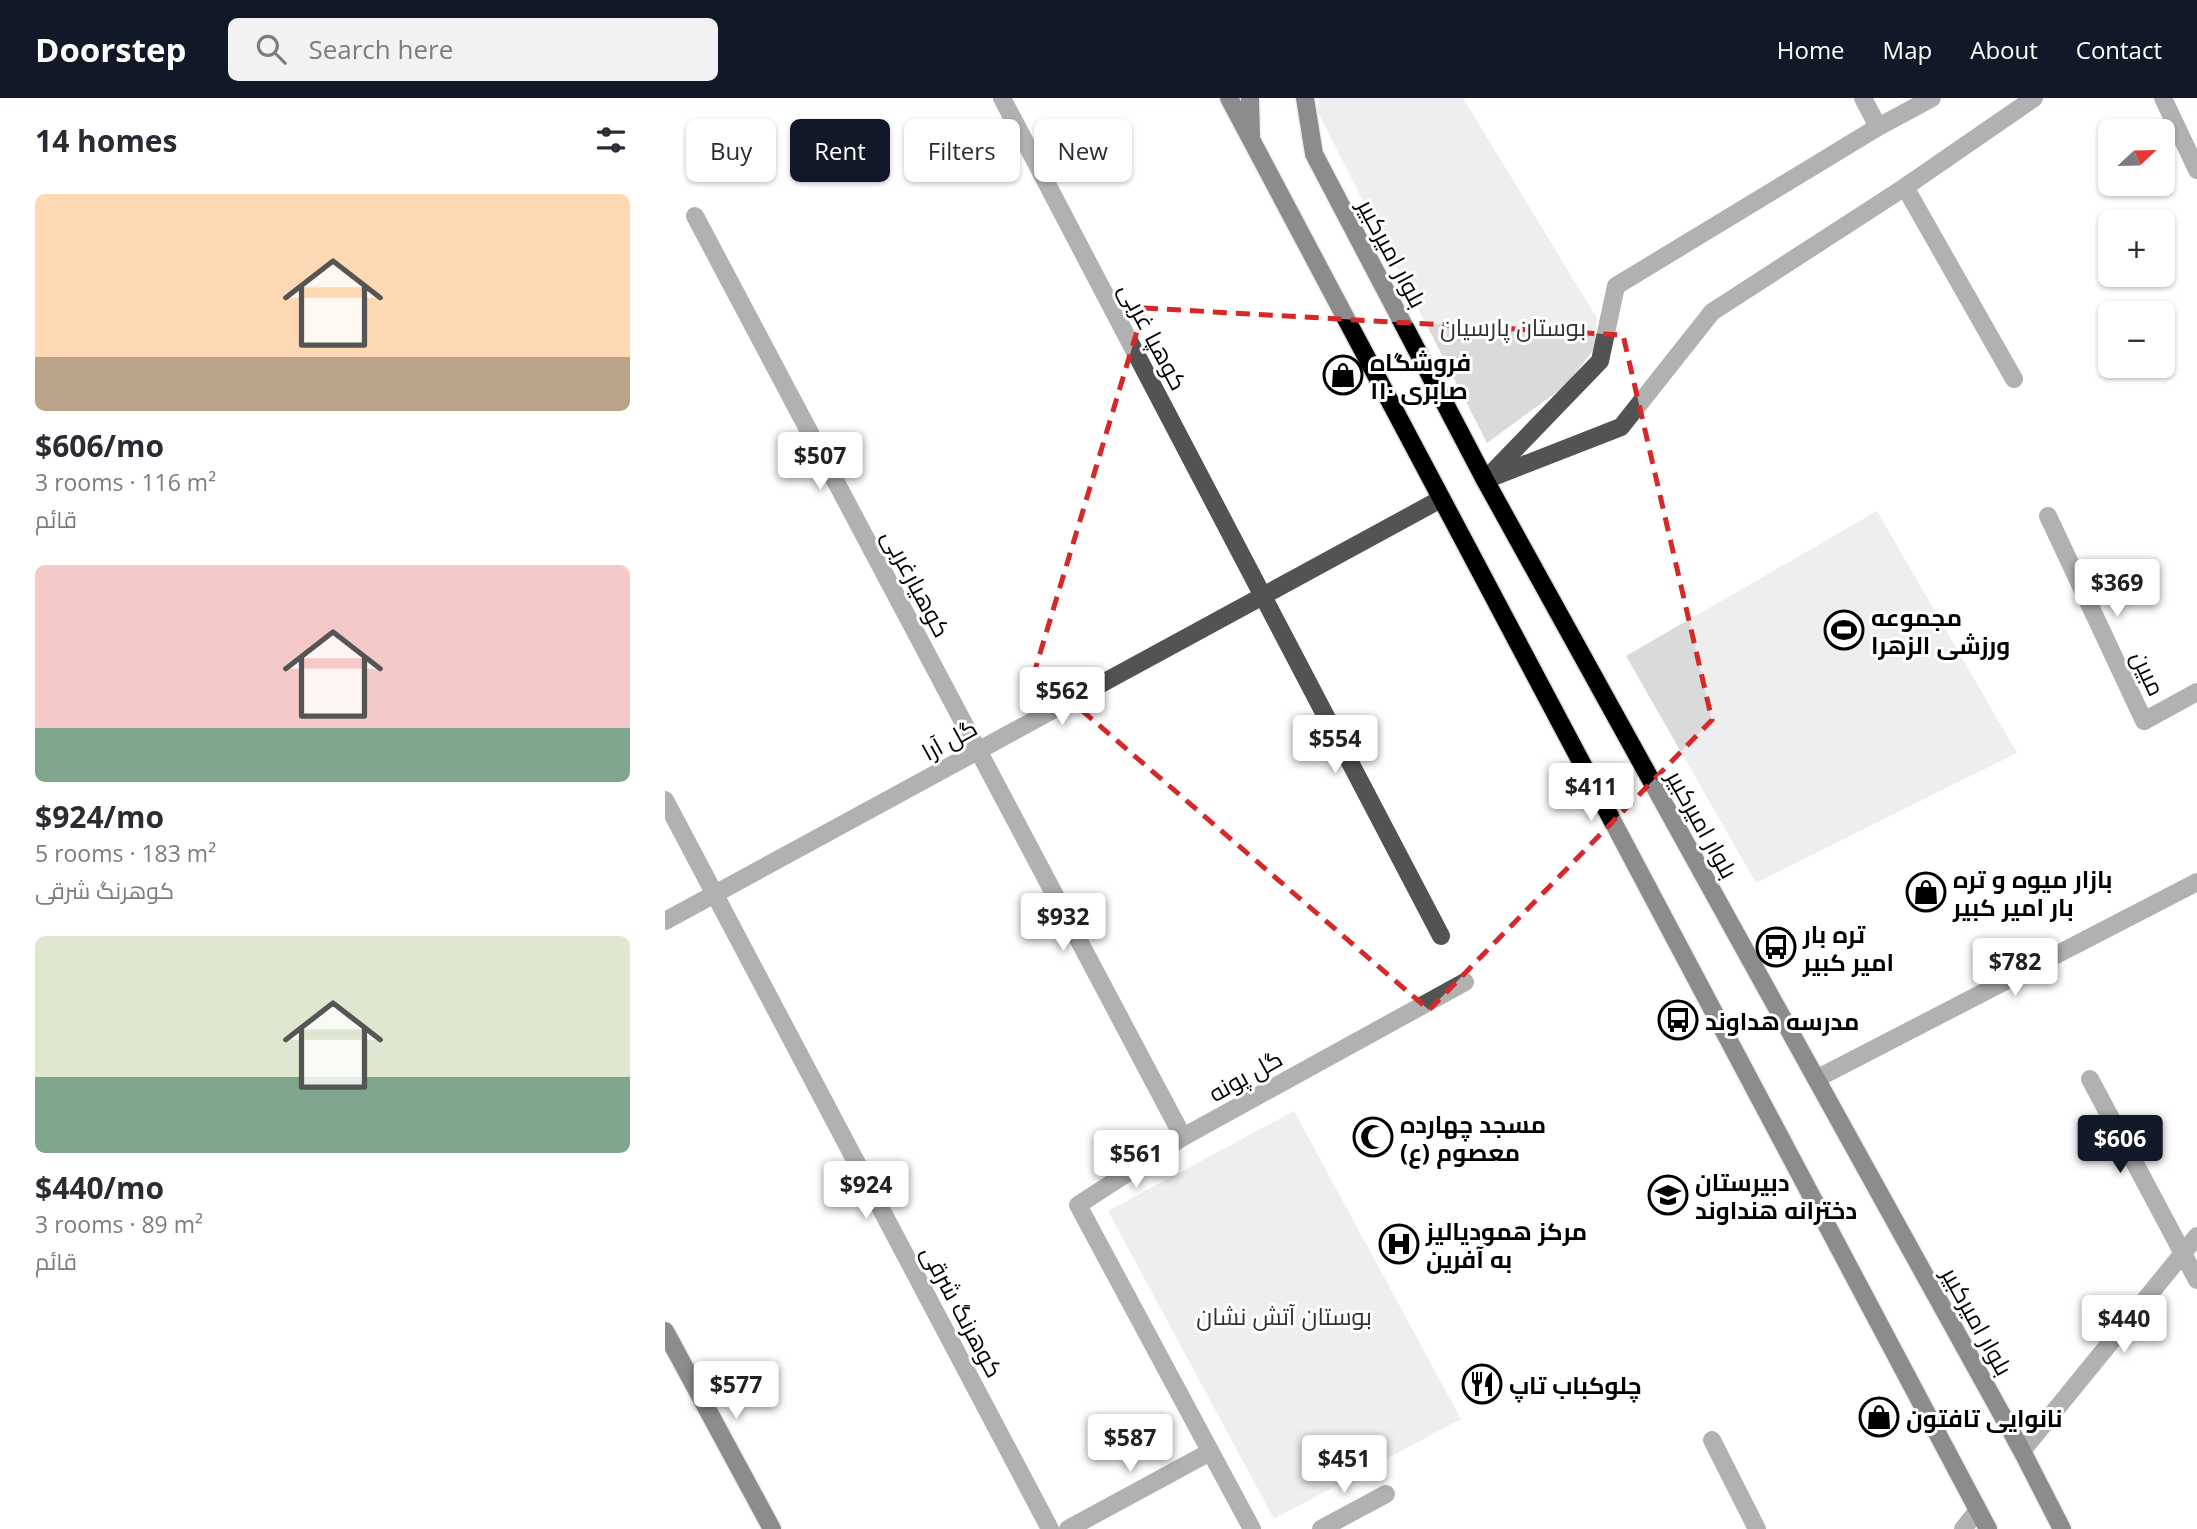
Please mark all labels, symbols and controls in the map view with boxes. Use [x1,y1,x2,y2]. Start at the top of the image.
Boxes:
search box [228,18,718,81]
text: Doorstep [35,27,186,72]
icon: search [252,30,290,68]
text: Search here [308,31,453,67]
text: Home [1777,33,1845,66]
text: Map [1883,33,1932,66]
text: About [1970,33,2038,66]
text: Contact [2076,33,2162,66]
chip: Buy [686,119,776,182]
chip: Rent [790,119,890,182]
chip: Filters [904,119,1020,182]
chip: New [1034,119,1132,182]
north arrow [2098,119,2175,196]
map controls [2098,119,2175,378]
text: 14 homes [35,120,178,161]
icon: filters [592,121,630,159]
street label: بلوار امیرکبیر [1350,191,1436,313]
button: + [2098,210,2175,287]
icon: home [270,240,396,366]
street label: کوهپا غربی [1112,276,1196,396]
button: − [2098,301,2175,378]
park label: بوستان پارسیان [1440,310,1586,344]
place label: فروشگاه صابری ۱۱۰ [1370,345,1471,406]
shop icon: فروشگاه صابری ۱۱۰ [1322,354,1364,396]
text: $606/mo [35,425,164,466]
pin: $507 [779,432,861,492]
text: $507 [794,439,846,471]
text: 3 rooms · 116 m² [35,466,216,498]
text: قائم [35,503,77,535]
street label: کوهیارغربی [875,523,959,643]
pin: $369 [2076,560,2158,619]
text: $369 [2091,566,2143,598]
place label: مجموعه ورزشی الزهرا [1871,600,2010,661]
sports icon: مجموعه ورزشی الزهرا [1823,609,1865,651]
icon: home [270,611,396,737]
street label: مبین [2124,645,2174,701]
pin: $562 [1021,668,1103,727]
text: $562 [1036,674,1088,706]
street label: گل آرا [915,710,983,768]
pin: $554 [1294,716,1376,775]
text: $554 [1309,722,1361,754]
street label: بلوار امیرکبیر [1659,762,1746,884]
pin: $411 [1550,764,1632,823]
text: $411 [1565,770,1617,802]
text: $924/mo [35,796,164,837]
text: 5 rooms · 183 m² [35,837,216,869]
place label: بازار میوه و تره بار امیر کبیر [1952,862,2113,923]
shop icon: بازار میوه و تره بار امیر کبیر [1905,871,1947,913]
text: کوهرنگ شرقی [35,874,174,906]
pin: $932 [1022,894,1104,953]
text: $932 [1037,900,1089,932]
place label: تره بار امیر کبیر [1802,917,1894,978]
bus stop icon: تره بار امیر کبیر [1755,926,1797,968]
pin: $782 [1974,939,2056,998]
text: $782 [1989,945,2041,977]
icon: home [270,982,396,1108]
bus stop icon: مدرسه هداوند [1657,999,1699,1041]
place label: مدرسه هداوند [1705,1004,1859,1037]
street label: گل پونه [1202,1041,1288,1110]
place label: مسجد چهارده معصوم (ع) [1400,1107,1546,1169]
mosque icon: مسجد چهارده معصوم (ع) [1352,1116,1394,1158]
pin: $606 [2079,1116,2161,1175]
text: $606 [2094,1122,2146,1154]
pin: $561 [1095,1130,1177,1190]
text: $561 [1110,1137,1162,1169]
pin: $924 [825,1162,907,1221]
place label: دبیرستان دخترانه هنداوند [1695,1165,1857,1226]
text: $440/mo [35,1167,164,1208]
text: $924 [840,1168,892,1200]
school or university icon: دبیرستان دخترانه هنداوند [1647,1174,1689,1216]
text: 3 rooms · 89 m² [35,1208,203,1240]
place label: مرکز همودیالیز به آفرین [1425,1214,1587,1275]
hospital icon: مرکز همودیالیز به آفرین [1378,1223,1420,1265]
street label: کوهرنگ شرقی [914,1239,1012,1383]
text: قائم [35,1245,77,1277]
street label: بلوار امیرکبیر [1934,1259,2021,1381]
pin: $440 [2083,1296,2165,1355]
park label: بوستان آتش نشان [1196,1299,1372,1332]
text: $440 [2098,1302,2150,1334]
pin: $577 [695,1362,777,1421]
restaurant icon: چلوکباب تاپ [1461,1363,1503,1405]
text: $577 [710,1368,762,1400]
place label: چلوکباب تاپ [1509,1368,1642,1403]
shop icon: نانوایی تافتون [1858,1396,1900,1438]
place label: نانوایی تافتون [1906,1401,2062,1434]
pin: $587 [1089,1414,1171,1474]
text: $587 [1104,1421,1156,1453]
pin: $451 [1303,1436,1385,1495]
text: $451 [1318,1442,1370,1474]

